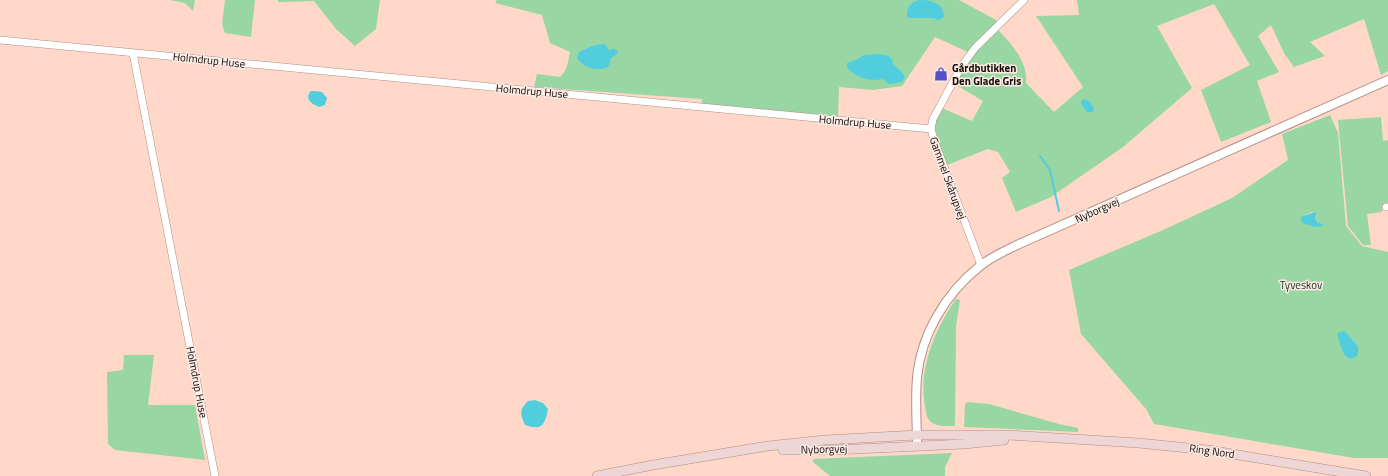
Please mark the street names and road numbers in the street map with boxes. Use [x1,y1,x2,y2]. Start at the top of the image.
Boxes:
street label: Holmdrup Huse [172,48,246,72]
street label: Holmdrup Huse [495,80,569,102]
street label: Holmdrup Huse [818,111,892,133]
street label: Gammel Skårupvej [926,135,970,221]
street label: Nyborgvej [1072,193,1122,227]
street label: Holmdrup Huse [182,345,212,420]
street label: Ring Nord [1188,440,1236,462]
street label: Nyborgvej [800,441,848,457]

